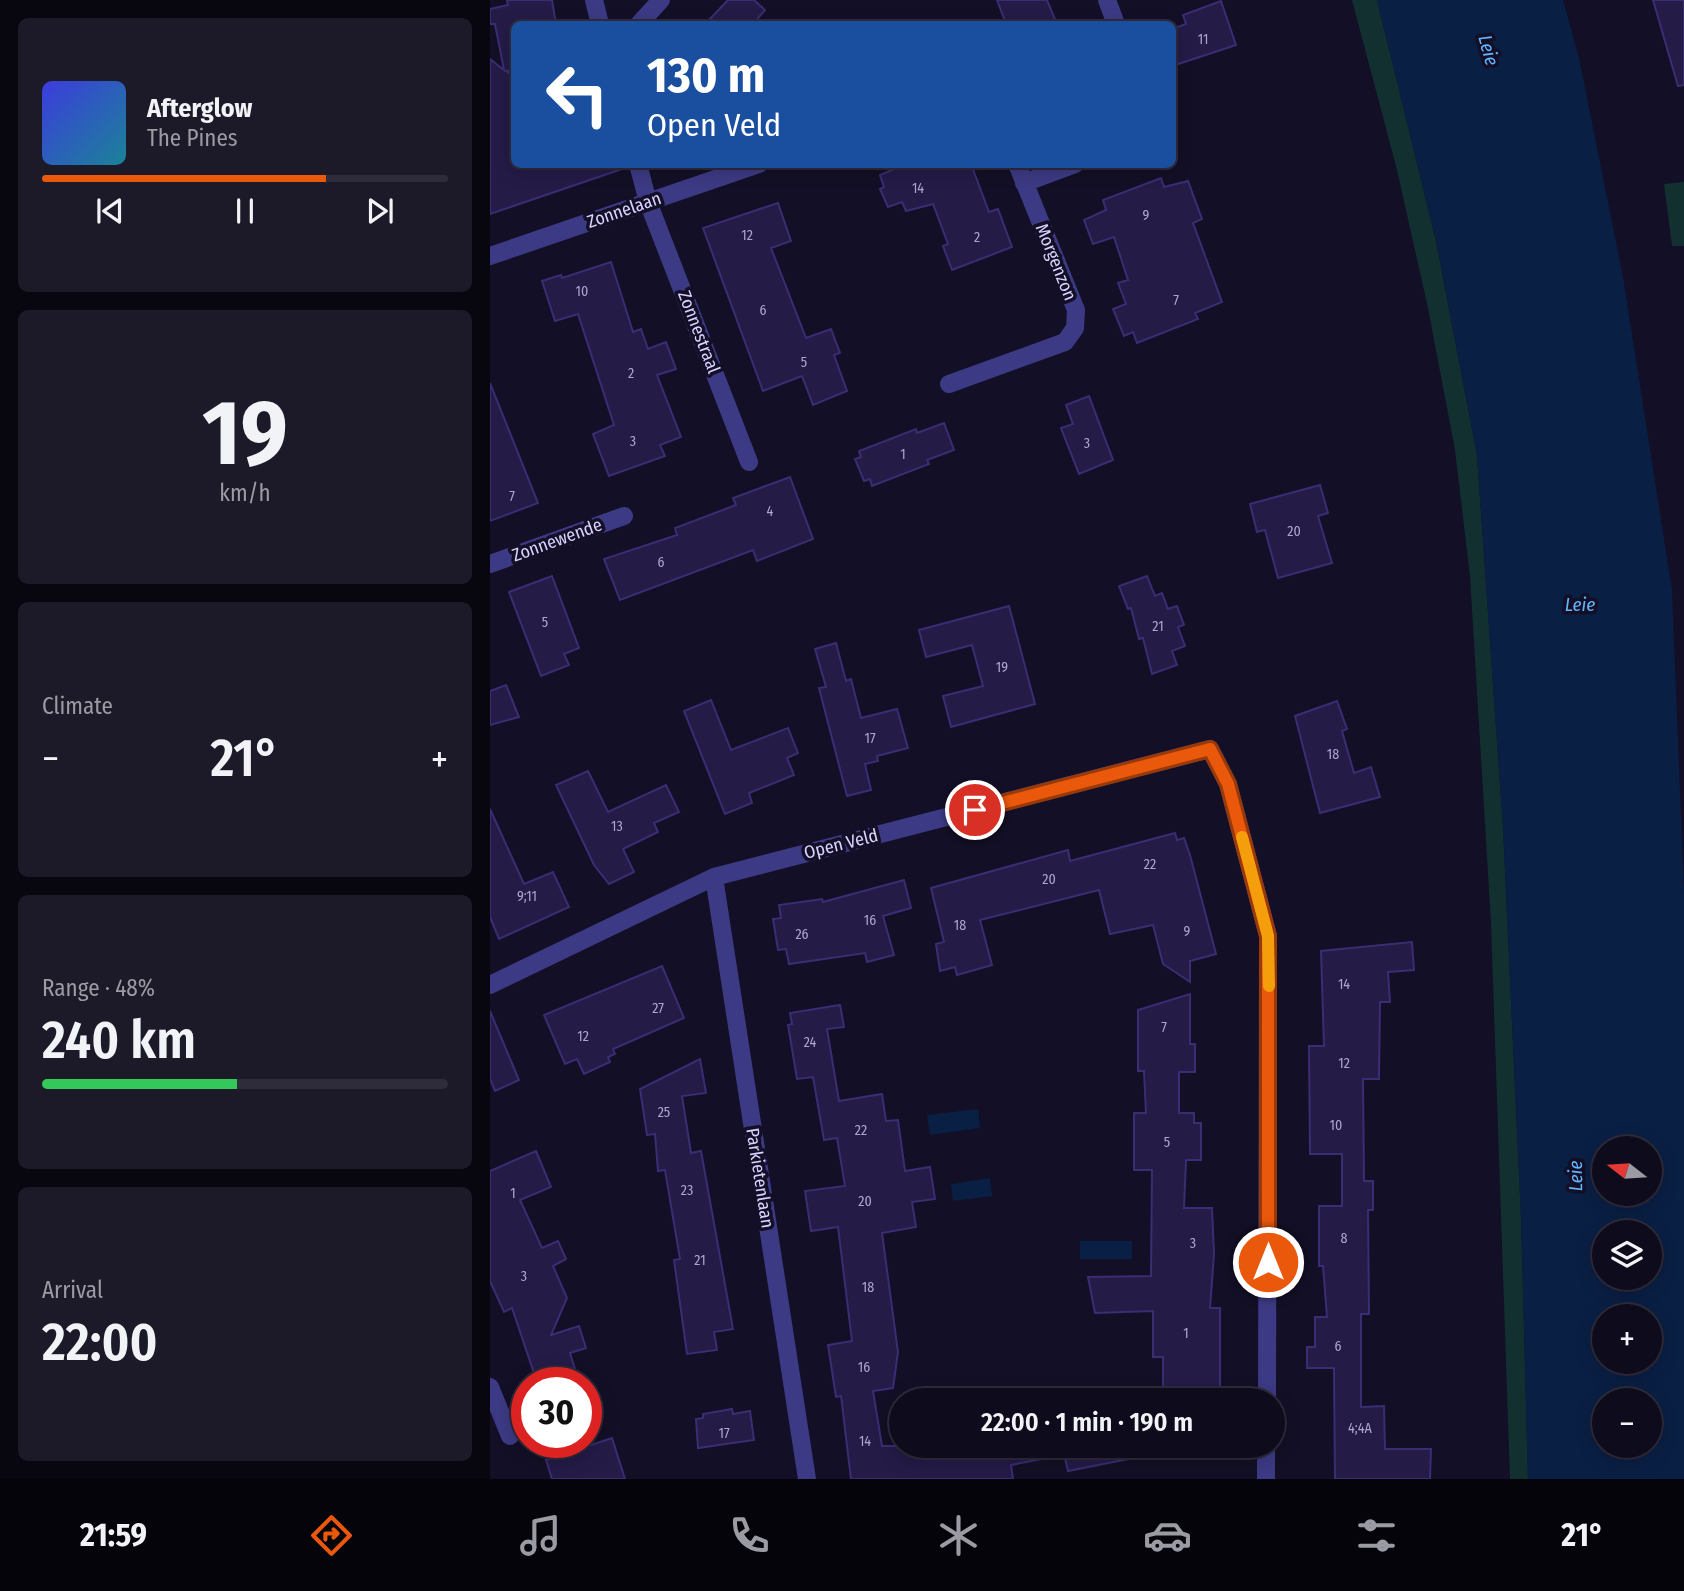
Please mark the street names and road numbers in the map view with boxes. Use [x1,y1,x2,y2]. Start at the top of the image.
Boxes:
street label: Zonnelaan [584,187,664,233]
street label: Morgenzon [1031,220,1081,304]
street label: Zonnestraal [673,288,725,377]
street label: Zonnewende [509,514,605,566]
street label: Open Veld [802,824,880,864]
street label: Parkietenlaan [741,1126,779,1230]

